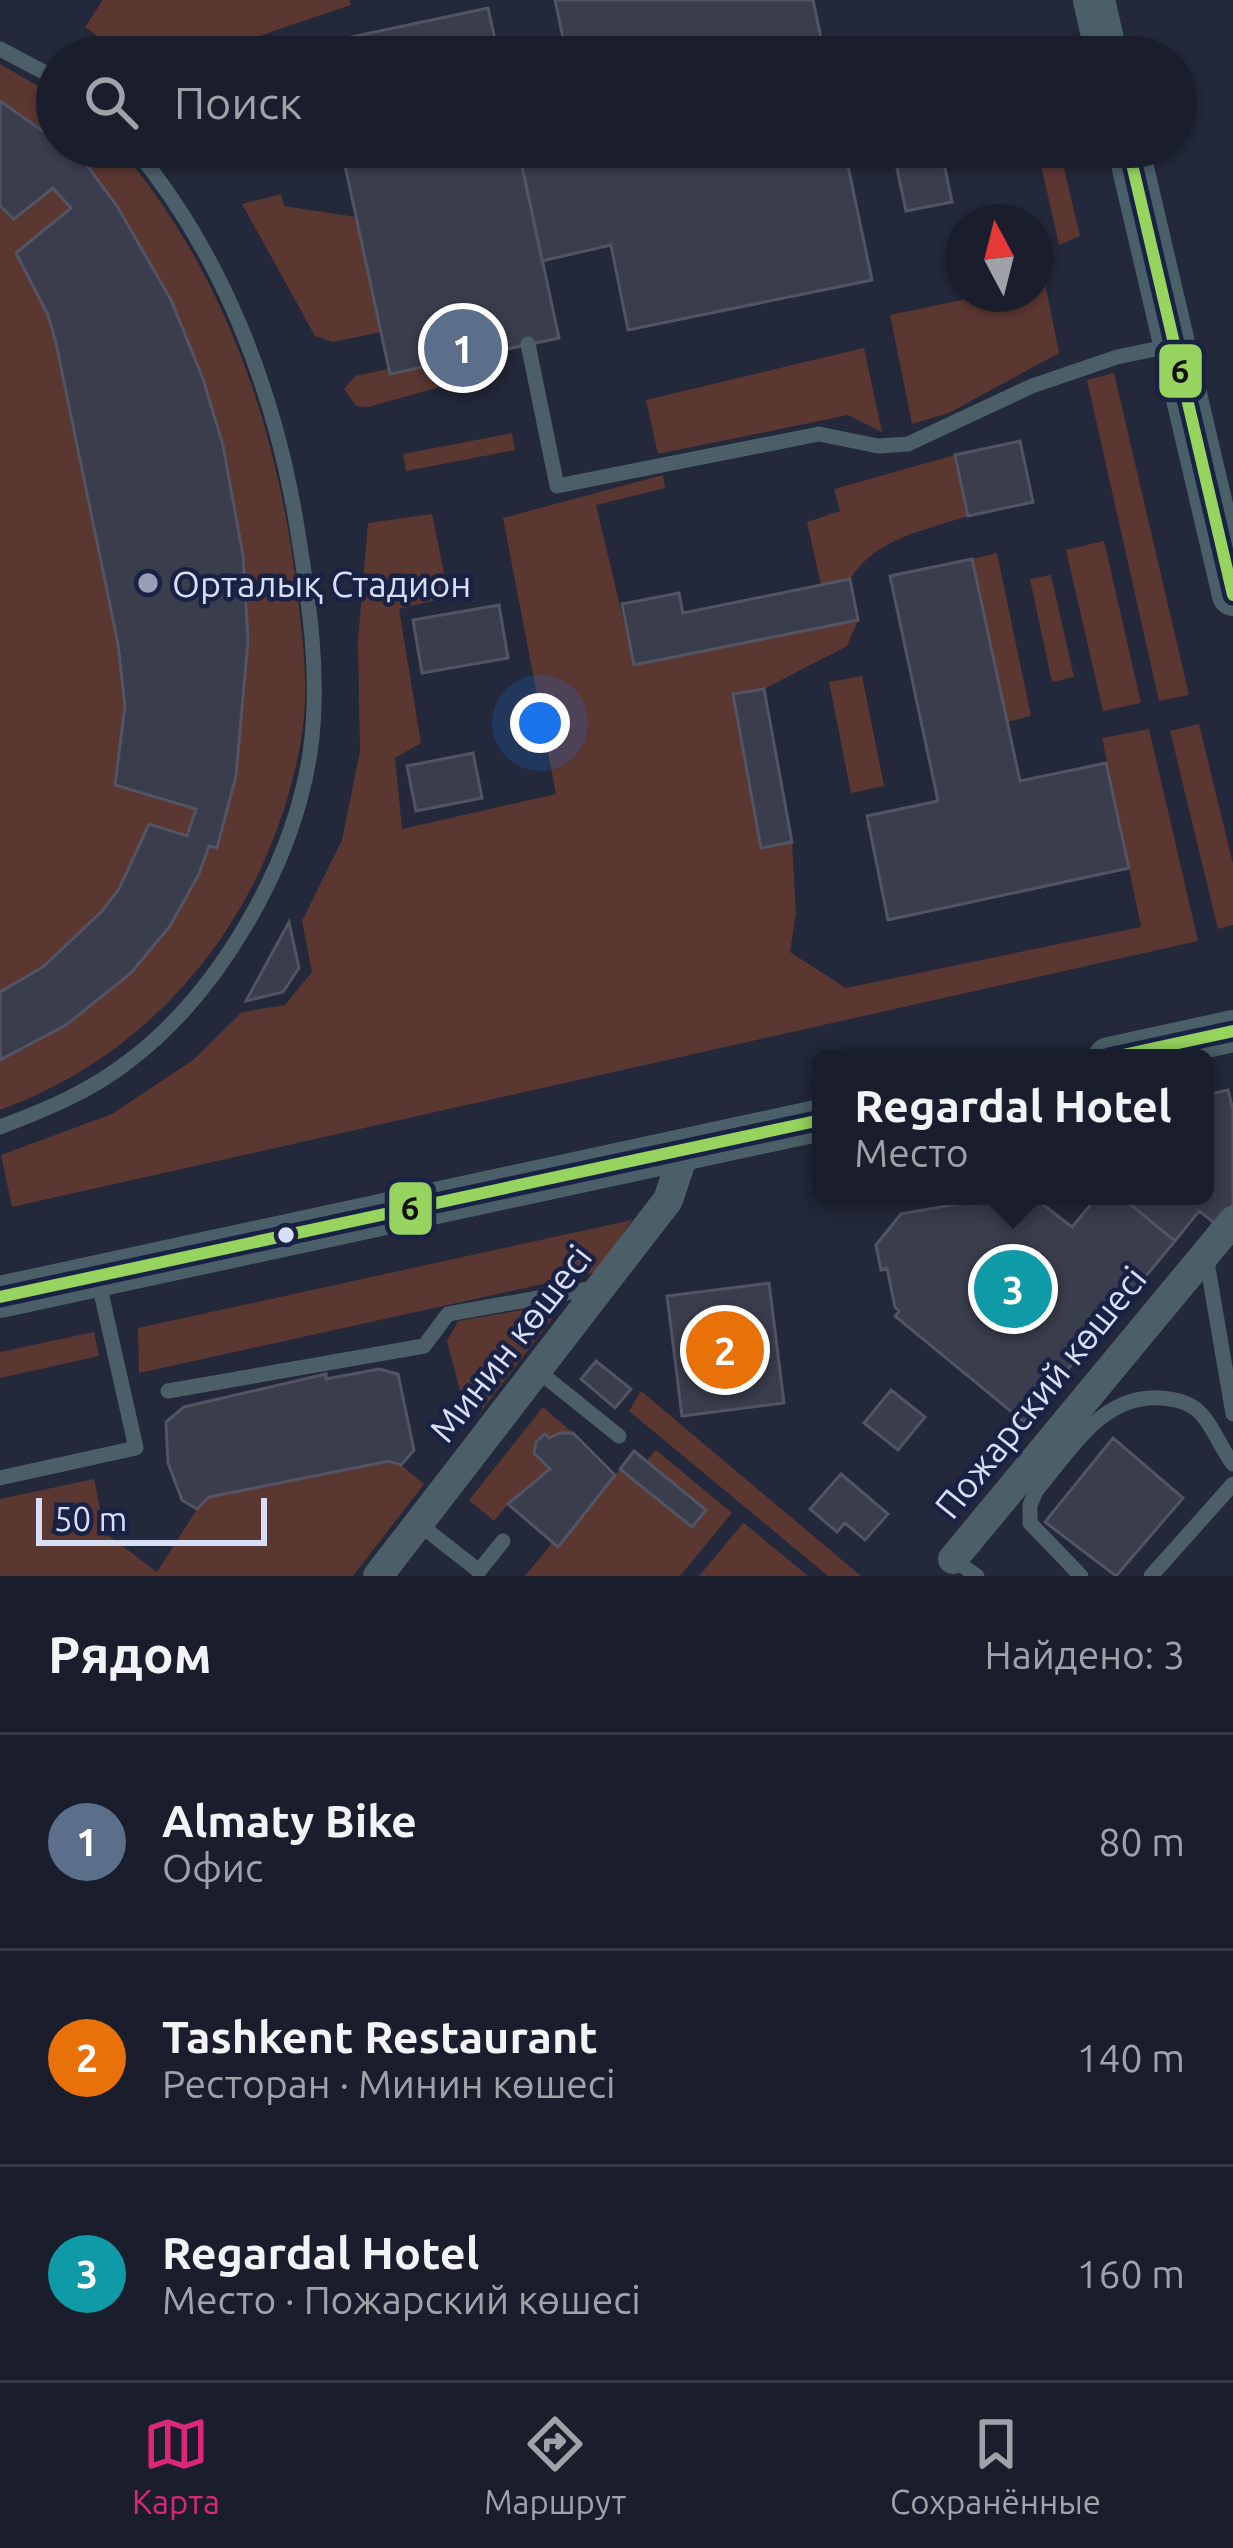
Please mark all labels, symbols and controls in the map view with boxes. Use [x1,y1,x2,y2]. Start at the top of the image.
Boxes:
search box [36,36,1197,168]
icon: search [78,69,144,135]
text: Поиск [174,77,302,128]
north arrow [945,204,1053,312]
pin: 1 [424,303,502,393]
line badge: 6 [1157,342,1204,400]
text: 6 [1171,352,1189,389]
place label: Орталық Стадион [172,563,471,604]
marker: Орталық Стадион [135,570,161,596]
your location [510,693,570,753]
popup [812,1049,1214,1205]
text: Regardal Hotel [854,1080,1172,1131]
text: Место [854,1131,969,1174]
line badge: 6 [387,1180,434,1237]
text: 6 [401,1189,419,1226]
unlabelled marker [275,1224,297,1246]
street label: Минин көшесі [421,1237,599,1449]
pin: 3 [974,1244,1052,1334]
street label: Пожарский көшесі [926,1258,1154,1526]
pin: 2 [686,1305,764,1395]
scale bar [36,1492,267,1545]
text: 50 m [54,1500,127,1537]
text: Рядом [48,1625,212,1683]
text: Найдено: 3 [985,1633,1185,1676]
text: Almaty Bike [162,1795,417,1846]
text: 1 [76,1820,98,1863]
text: 80 m [1098,1820,1185,1863]
text: Офис [162,1846,263,1889]
text: Tashkent Restaurant [162,2011,598,2062]
text: 2 [76,2036,98,2079]
text: 140 m [1076,2036,1185,2079]
text: Ресторан · Минин көшесі [162,2062,615,2105]
text: Regardal Hotel [162,2227,479,2278]
text: 3 [76,2252,98,2295]
text: 160 m [1076,2252,1185,2295]
text: Место · Пожарский көшесі [162,2278,641,2321]
tab: Карта [132,2411,220,2520]
tab: Маршрут [484,2411,626,2520]
tab: Сохранённые [890,2411,1101,2520]

